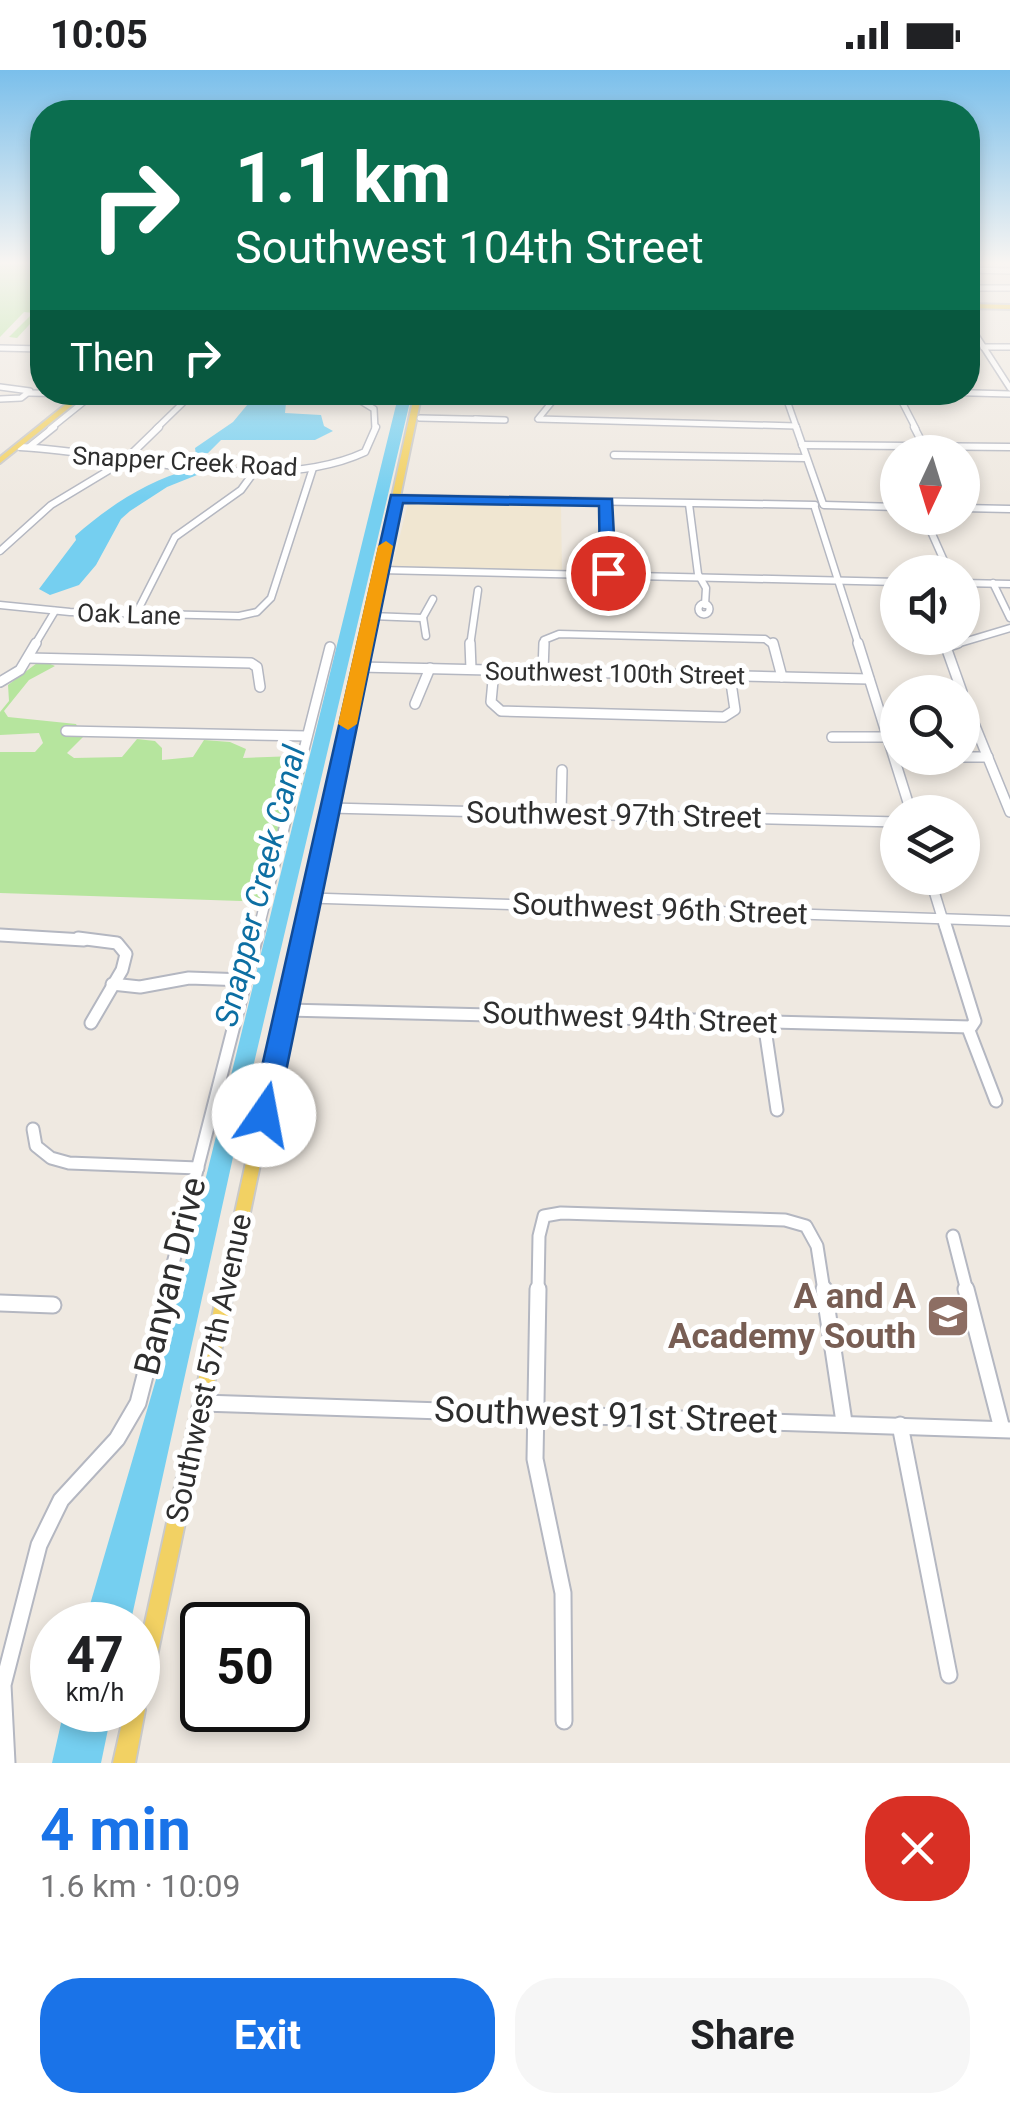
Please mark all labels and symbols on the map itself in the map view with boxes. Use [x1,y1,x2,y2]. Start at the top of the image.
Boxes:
north arrow [880,435,980,535]
street label: Snapper Creek Road [72,441,298,482]
pin [566,531,651,616]
street label: Oak Lane [77,598,181,631]
street label: Southwest 100th Street [485,657,745,690]
water label: Snapper Creek Canal [207,741,313,1030]
street label: Southwest 97th Street [466,794,762,835]
street label: Southwest 96th Street [512,886,808,931]
street label: Southwest 94th Street [482,995,778,1040]
position arrow [212,1063,316,1167]
street label: Banyan Drive [126,1173,215,1379]
street label: Southwest 57th Avenue [159,1210,258,1525]
place label: A and A Academy South [668,1276,916,1357]
school or university icon: A and A Academy South [925,1293,971,1339]
street label: Southwest 91st Street [434,1389,778,1442]
speed limit sign: 50 [180,1602,310,1732]

